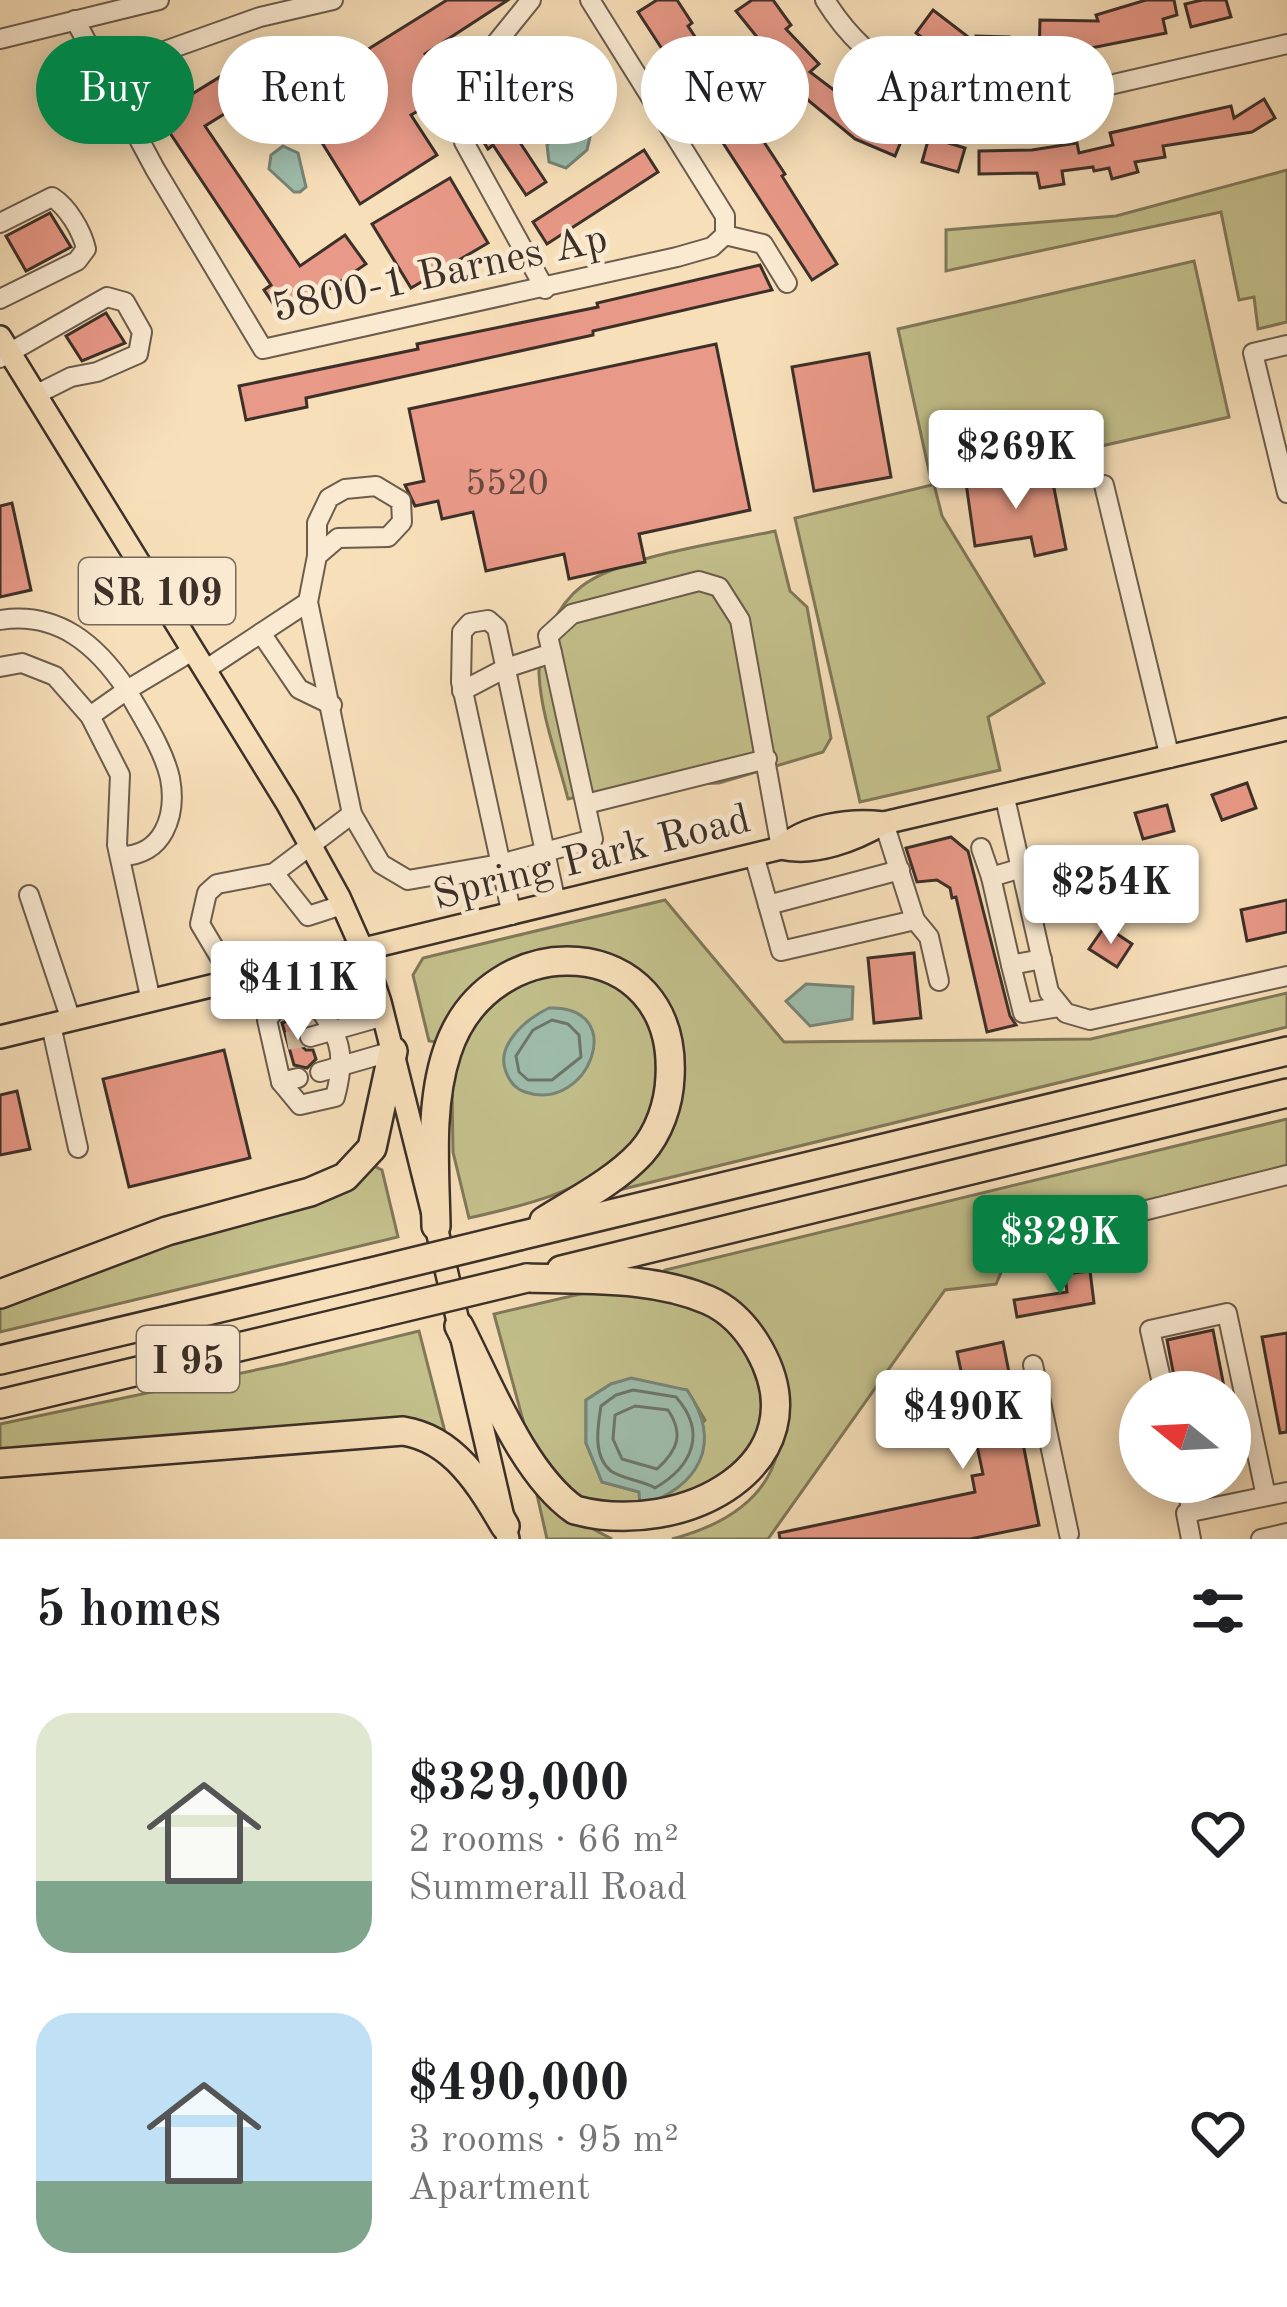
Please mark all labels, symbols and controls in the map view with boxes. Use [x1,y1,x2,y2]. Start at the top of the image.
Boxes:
chip: Buy [36,36,194,144]
chip: Rent [218,36,388,144]
chip: Filters [412,36,617,144]
chip: New [641,36,809,144]
chip: Apartment [833,36,1114,144]
street label: 5800-1 Barnes Ap [268,219,611,331]
pin: $269K [932,410,1100,512]
text: $269K [956,429,1076,468]
house number: 5520 [465,467,549,503]
road number: SR 109 [79,558,235,624]
street label: Spring Park Road [429,799,755,919]
pin: $254K [1027,845,1195,947]
text: $254K [1051,864,1171,903]
pin: $411K [214,941,382,1043]
text: $411K [238,960,358,999]
pin: $329K [976,1195,1144,1297]
text: $329K [1000,1214,1120,1253]
road number: I 95 [137,1326,239,1392]
pin: $490K [879,1370,1047,1472]
north arrow [1119,1371,1251,1503]
map controls [1119,1371,1251,1503]
text: $490K [903,1389,1023,1428]
icon: filters [1185,1578,1251,1644]
text: 5 homes [36,1586,221,1637]
text: $329,000 [408,1760,629,1811]
icon: home [132,1761,276,1905]
icon: heart [1185,1800,1251,1866]
text: 2 rooms · 66 m² [408,1821,679,1860]
text: Summerall Road [408,1869,687,1908]
text: $490,000 [408,2060,629,2111]
icon: home [132,2061,276,2205]
icon: heart [1185,2100,1251,2166]
text: 3 rooms · 95 m² [408,2121,679,2160]
text: Apartment [408,2169,591,2208]

